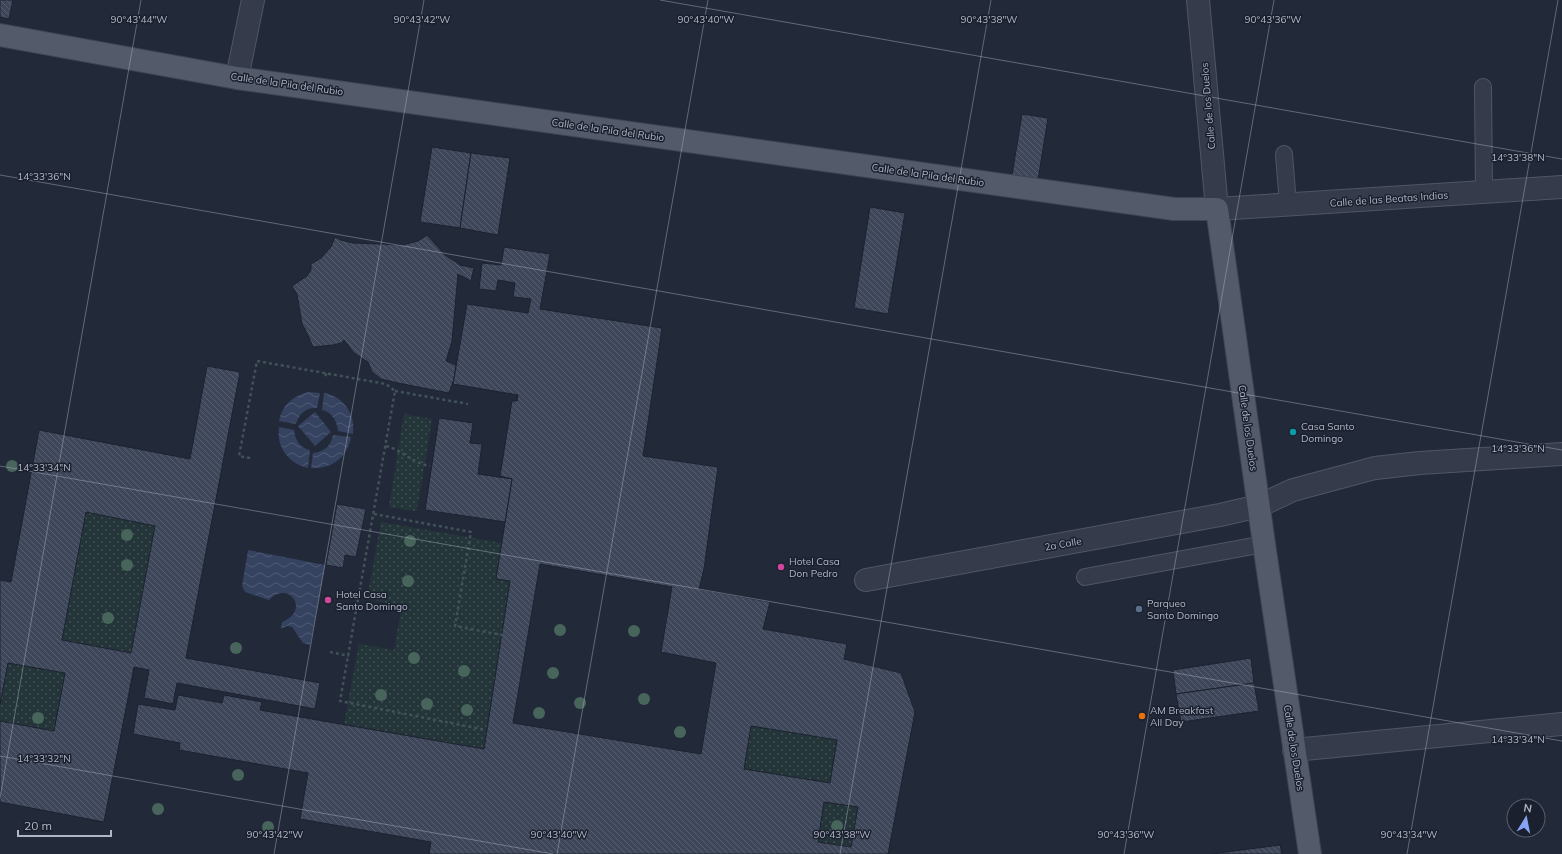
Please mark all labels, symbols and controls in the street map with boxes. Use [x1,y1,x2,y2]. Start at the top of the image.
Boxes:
text: 90°43'44"W [111,13,167,26]
text: 90°43'42"W [394,13,450,26]
text: 90°43'40"W [678,13,734,26]
text: 90°43'38"W [961,13,1017,26]
text: 90°43'36"W [1245,13,1301,26]
street label: Calle de los Duelos [1198,62,1218,150]
street label: Calle de la Pila del Rubio [230,70,344,98]
street label: Calle de la Pila del Rubio [551,116,665,144]
text: 14°33'38"N [1491,151,1545,164]
street label: Calle de la Pila del Rubio [871,161,985,189]
text: 14°33'36"N [17,170,71,183]
street label: Calle de las Beatas Indias [1329,188,1449,210]
street label: Calle de los Duelos [1236,384,1260,472]
place label: Casa Santo Domingo [1301,420,1355,445]
marker: Casa Santo Domingo [1288,427,1298,437]
text: 14°33'36"N [1491,442,1545,455]
text: 14°33'34"N [17,461,71,474]
street label: 2a Calle [1043,534,1083,554]
place label: Hotel Casa Don Pedro [789,555,840,580]
marker: Hotel Casa Don Pedro [776,562,786,572]
place label: Hotel Casa Santo Domingo [336,588,408,613]
marker: Hotel Casa Santo Domingo [323,595,333,605]
place label: Parqueo Santo Domingo [1147,597,1219,622]
marker: Parqueo Santo Domingo [1134,604,1144,614]
place label: AM Breakfast All Day [1150,704,1214,729]
street label: Calle de los Duelos [1281,704,1307,792]
marker: AM Breakfast All Day [1137,711,1147,721]
text: 14°33'34"N [1491,733,1545,746]
text: 14°33'32"N [17,752,71,765]
north arrow [1506,798,1546,838]
text: N [1522,801,1533,816]
scale bar [18,812,111,838]
text: 20 m [24,818,52,833]
text: 90°43'42"W [247,828,303,841]
text: 90°43'40"W [531,828,587,841]
text: 90°43'38"W [814,828,870,841]
text: 90°43'36"W [1098,828,1154,841]
text: 90°43'34"W [1381,828,1437,841]

